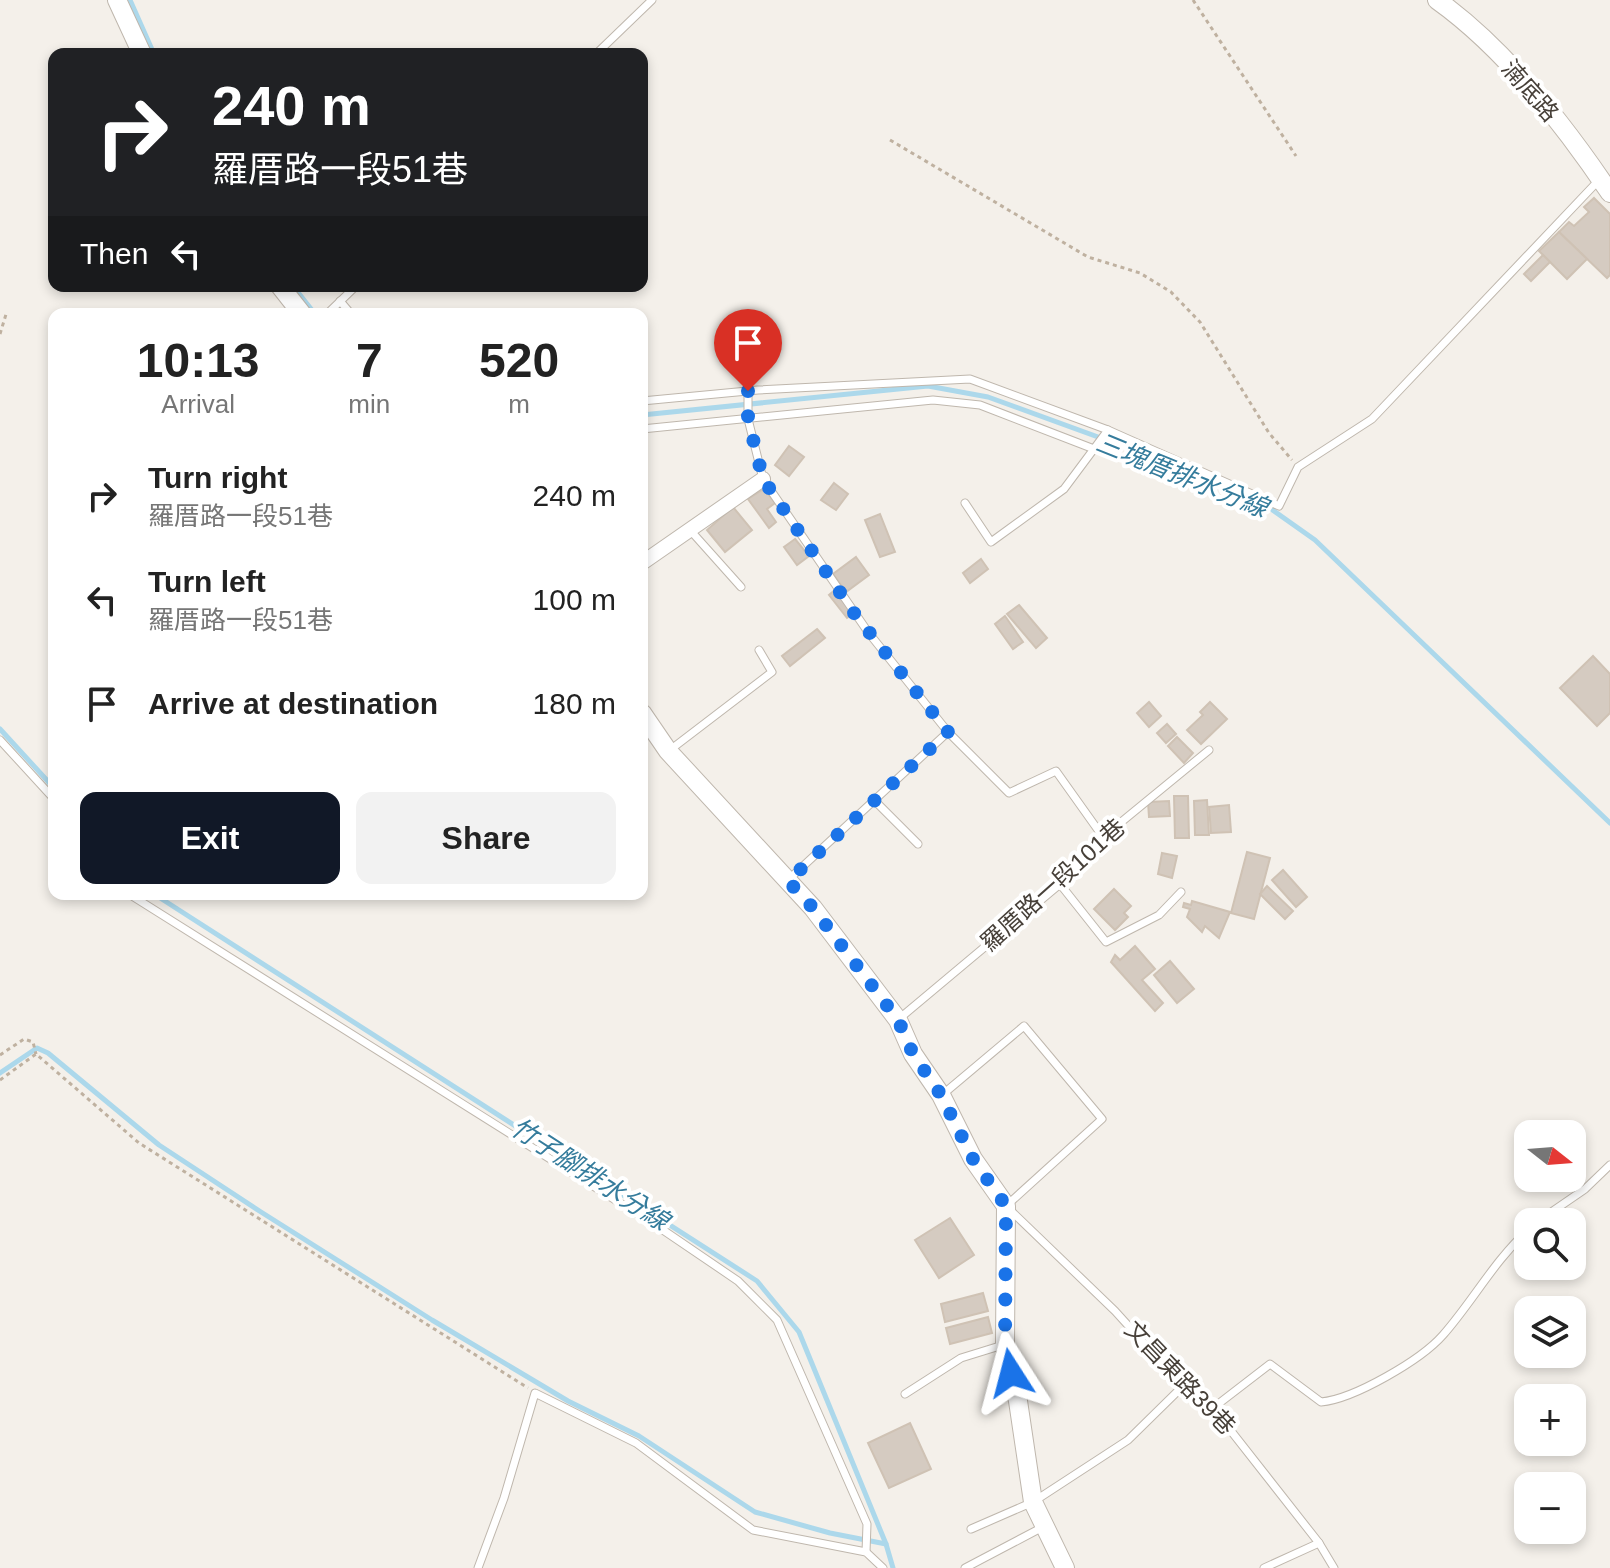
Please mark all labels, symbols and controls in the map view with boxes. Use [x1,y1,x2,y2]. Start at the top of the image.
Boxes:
street label: 湳底路 [1497,55,1564,127]
text: 240 m [212,74,371,137]
icon: right [80,80,184,184]
text: 羅厝路一段51巷 [212,149,468,190]
icon: left [164,232,208,276]
text: Then [80,237,148,270]
pin [714,309,782,391]
icon: arrive [726,321,770,365]
text: 10:13 [137,334,260,387]
text: 7 [356,334,383,387]
text: 520 [479,334,559,387]
text: Arrival [161,389,235,419]
text: min [348,389,390,419]
text: m [508,389,530,419]
water label: 三塊厝排水分線 [1092,427,1275,524]
text: Turn right [148,461,287,494]
icon: right [80,474,124,518]
text: 240 m [533,479,616,512]
text: 羅厝路一段51巷 [148,501,333,531]
text: Turn left [148,565,266,598]
icon: left [80,578,124,622]
text: 100 m [533,583,616,616]
text: 羅厝路一段51巷 [148,605,333,635]
icon: arrive [80,682,124,726]
text: Arrive at destination [148,687,438,720]
text: 180 m [533,687,616,720]
button: Exit [80,792,340,884]
button: Share [356,792,616,884]
street label: 羅厝路一段101巷 [975,813,1130,956]
water label: 竹子腳排水分線 [506,1112,677,1238]
north arrow [1514,1120,1586,1192]
map controls [1514,1120,1586,1544]
button: search [1514,1208,1586,1280]
button: layers [1514,1296,1586,1368]
street label: 文昌東路39巷 [1120,1316,1241,1440]
position arrow [969,1331,1053,1415]
button: + [1514,1384,1586,1456]
button: − [1514,1472,1586,1544]

